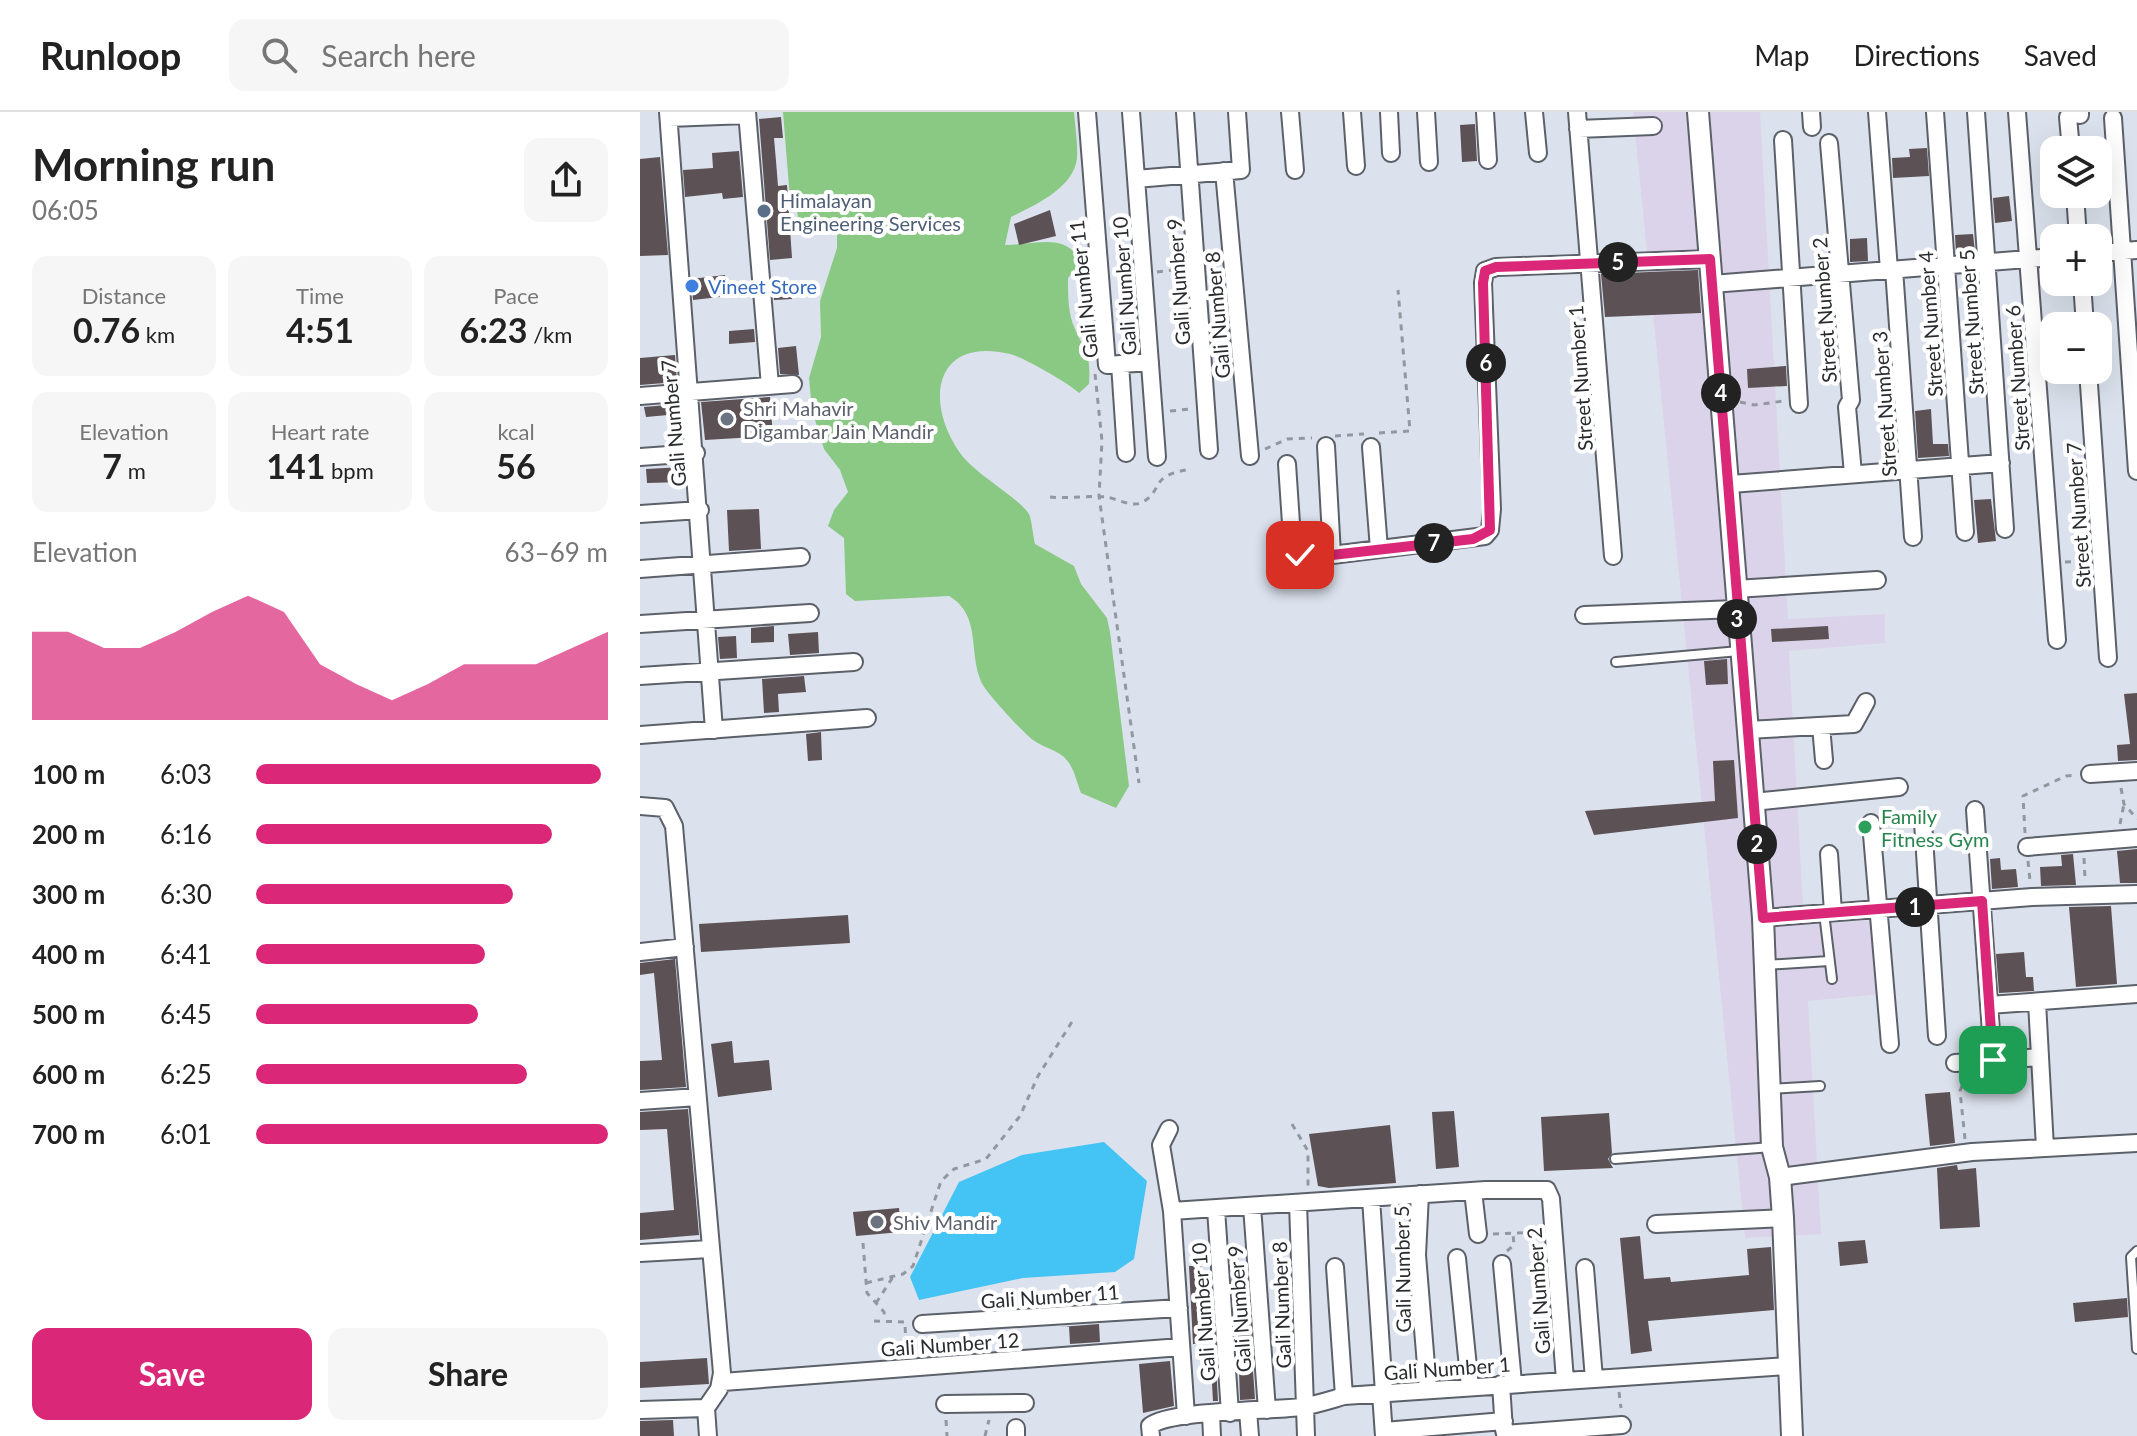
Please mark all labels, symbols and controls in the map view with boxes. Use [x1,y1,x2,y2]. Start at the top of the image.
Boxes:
search box [229,19,789,91]
text: Runloop [40,32,181,78]
icon: search [257,33,301,77]
text: Search here [321,37,476,73]
text: Map [1754,38,1809,72]
text: Directions [1853,38,1980,72]
text: Saved [2024,38,2097,72]
map controls [2040,136,2112,384]
button: layers [2040,136,2112,208]
text: Morning run [32,138,275,190]
button: share [524,138,608,222]
place label: Himalayan Engineering Services [780,188,961,235]
text: 06:05 [32,194,99,226]
marker: Himalayan Engineering Services [755,202,773,220]
street label: Gali Number 10 [1107,216,1141,356]
street label: Gali Number 9 [1162,218,1194,346]
street label: Gali Number 11 [1064,219,1102,359]
button: + [2040,224,2112,296]
street label: Street Number 2 [1807,236,1841,384]
pin: 5 [1598,242,1638,282]
text: 5 [1612,248,1624,275]
street label: Street Number 5 [1954,248,1988,396]
street label: Street Number 4 [1913,250,1947,398]
street label: Gali Number 8 [1200,251,1234,379]
place label: Vineet Store [708,274,817,298]
marker: Vineet Store [683,277,701,295]
text: Distance [82,282,166,309]
text: Time [296,282,344,309]
text: Pace [493,282,539,309]
street label: Street Number 1 [1563,304,1597,452]
street label: Street Number 6 [2000,304,2034,452]
text: 0.76 [73,309,140,350]
text: 4:51 [286,309,354,350]
text: 6:23 [460,309,528,350]
button: − [2040,312,2112,384]
text: km [140,321,175,348]
text: /km [528,321,572,348]
street label: Street Number 3 [1867,330,1901,478]
pin: 6 [1466,343,1506,383]
text: 6 [1480,349,1492,376]
street label: Gali Number 7 [656,359,690,487]
pin: 4 [1701,373,1741,413]
text: 4 [1715,379,1727,406]
place label: Shri Mahavir Digambar Jain Mandir [743,396,935,443]
marker: Shri Mahavir Digambar Jain Mandir [718,410,736,428]
text: Elevation [79,418,169,445]
text: Heart rate [271,418,369,445]
text: kcal [497,418,535,445]
street label: Street Number 7 [2061,441,2095,589]
text: 7 [102,445,122,486]
text: 141 [266,445,325,486]
text: 56 [496,445,536,486]
text: m [122,457,146,484]
text: bpm [325,457,374,484]
pin [1266,521,1334,589]
pin: 7 [1414,523,1454,563]
text: 7 [1428,529,1440,556]
icon: check [1278,533,1322,577]
text: Elevation [32,536,138,568]
text: 63–69 m [505,536,608,568]
pin: 3 [1717,599,1757,639]
text: 3 [1731,605,1743,632]
text: 100 m [32,758,105,790]
text: 6:03 [160,758,212,790]
place label: Family Fitness Gym [1881,804,1989,851]
text: 200 m [32,818,105,850]
text: 6:16 [160,818,212,850]
marker: Family Fitness Gym [1856,818,1874,836]
pin: 2 [1737,824,1777,864]
text: 2 [1751,830,1763,857]
text: 300 m [32,878,105,910]
text: 6:30 [160,878,212,910]
pin: 1 [1895,887,1935,927]
text: 1 [1909,893,1921,920]
text: 400 m [32,938,105,970]
text: 6:41 [160,938,212,970]
text: 500 m [32,998,105,1030]
text: 6:45 [160,998,212,1030]
pin [1959,1026,2027,1094]
icon: arrive [1971,1038,2015,1082]
text: 600 m [32,1058,105,1090]
text: 6:25 [160,1058,212,1090]
text: 700 m [32,1118,105,1150]
text: 6:01 [160,1118,212,1150]
street label: Gali Number 5 [1389,1205,1415,1333]
place label: Shiv Mandir [893,1210,998,1234]
marker: Shiv Mandir [868,1213,886,1231]
street label: Gali Number 2 [1522,1227,1554,1355]
street label: Gali Number 8 [1267,1241,1295,1369]
street label: Gali Number 10 [1186,1242,1220,1382]
street label: Gali Number 9 [1223,1245,1255,1373]
street label: Gali Number 11 [980,1279,1120,1313]
street label: Gali Number 12 [880,1327,1020,1361]
button: Save [32,1328,312,1420]
button: Share [328,1328,608,1420]
street label: Gali Number 1 [1383,1352,1511,1384]

